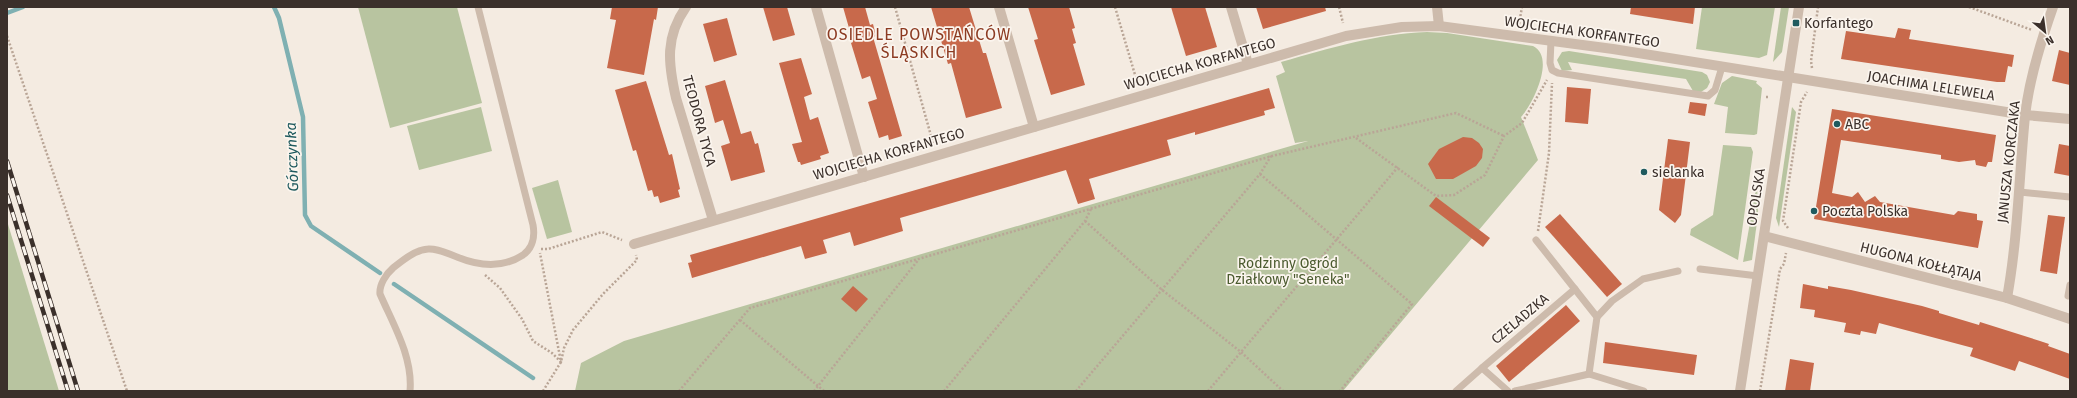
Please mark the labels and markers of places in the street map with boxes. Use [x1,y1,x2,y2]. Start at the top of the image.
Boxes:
place label: Korfantego [1804,15,1874,32]
marker: Korfantego [1791,18,1801,28]
place label: ABC [1845,116,1870,133]
marker: ABC [1832,119,1842,129]
place label: sielanka [1652,164,1705,181]
marker: sielanka [1639,167,1649,177]
place label: Poczta Polska [1822,203,1908,220]
marker: Poczta Polska [1809,206,1819,216]

